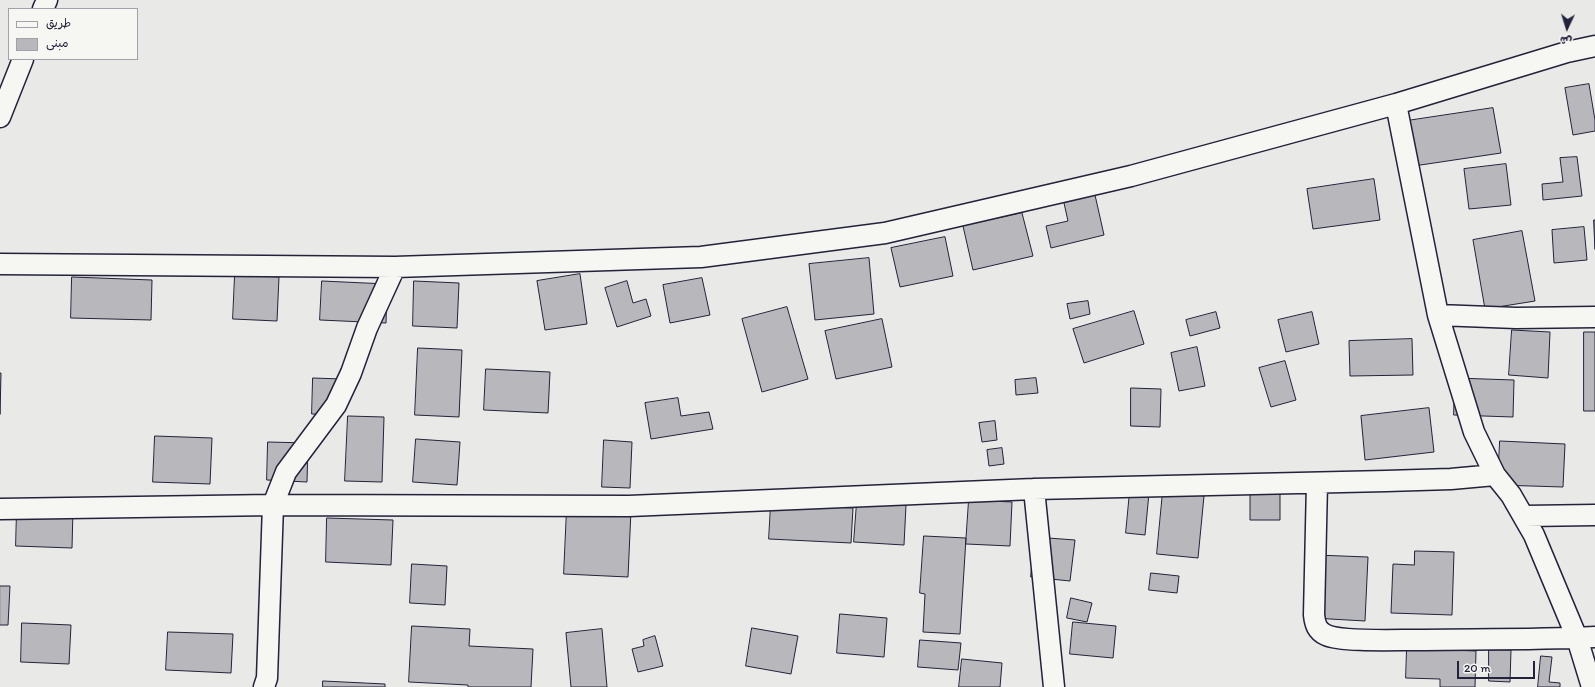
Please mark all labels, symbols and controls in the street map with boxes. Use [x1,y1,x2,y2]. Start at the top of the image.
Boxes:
legend [8,8,138,60]
north arrow [1547,8,1587,48]
text: طريق [46,16,71,30]
text: ش [1560,34,1573,47]
text: مبنى [46,36,69,50]
scale bar [1459,653,1537,679]
text: 20 m [1464,661,1491,675]

